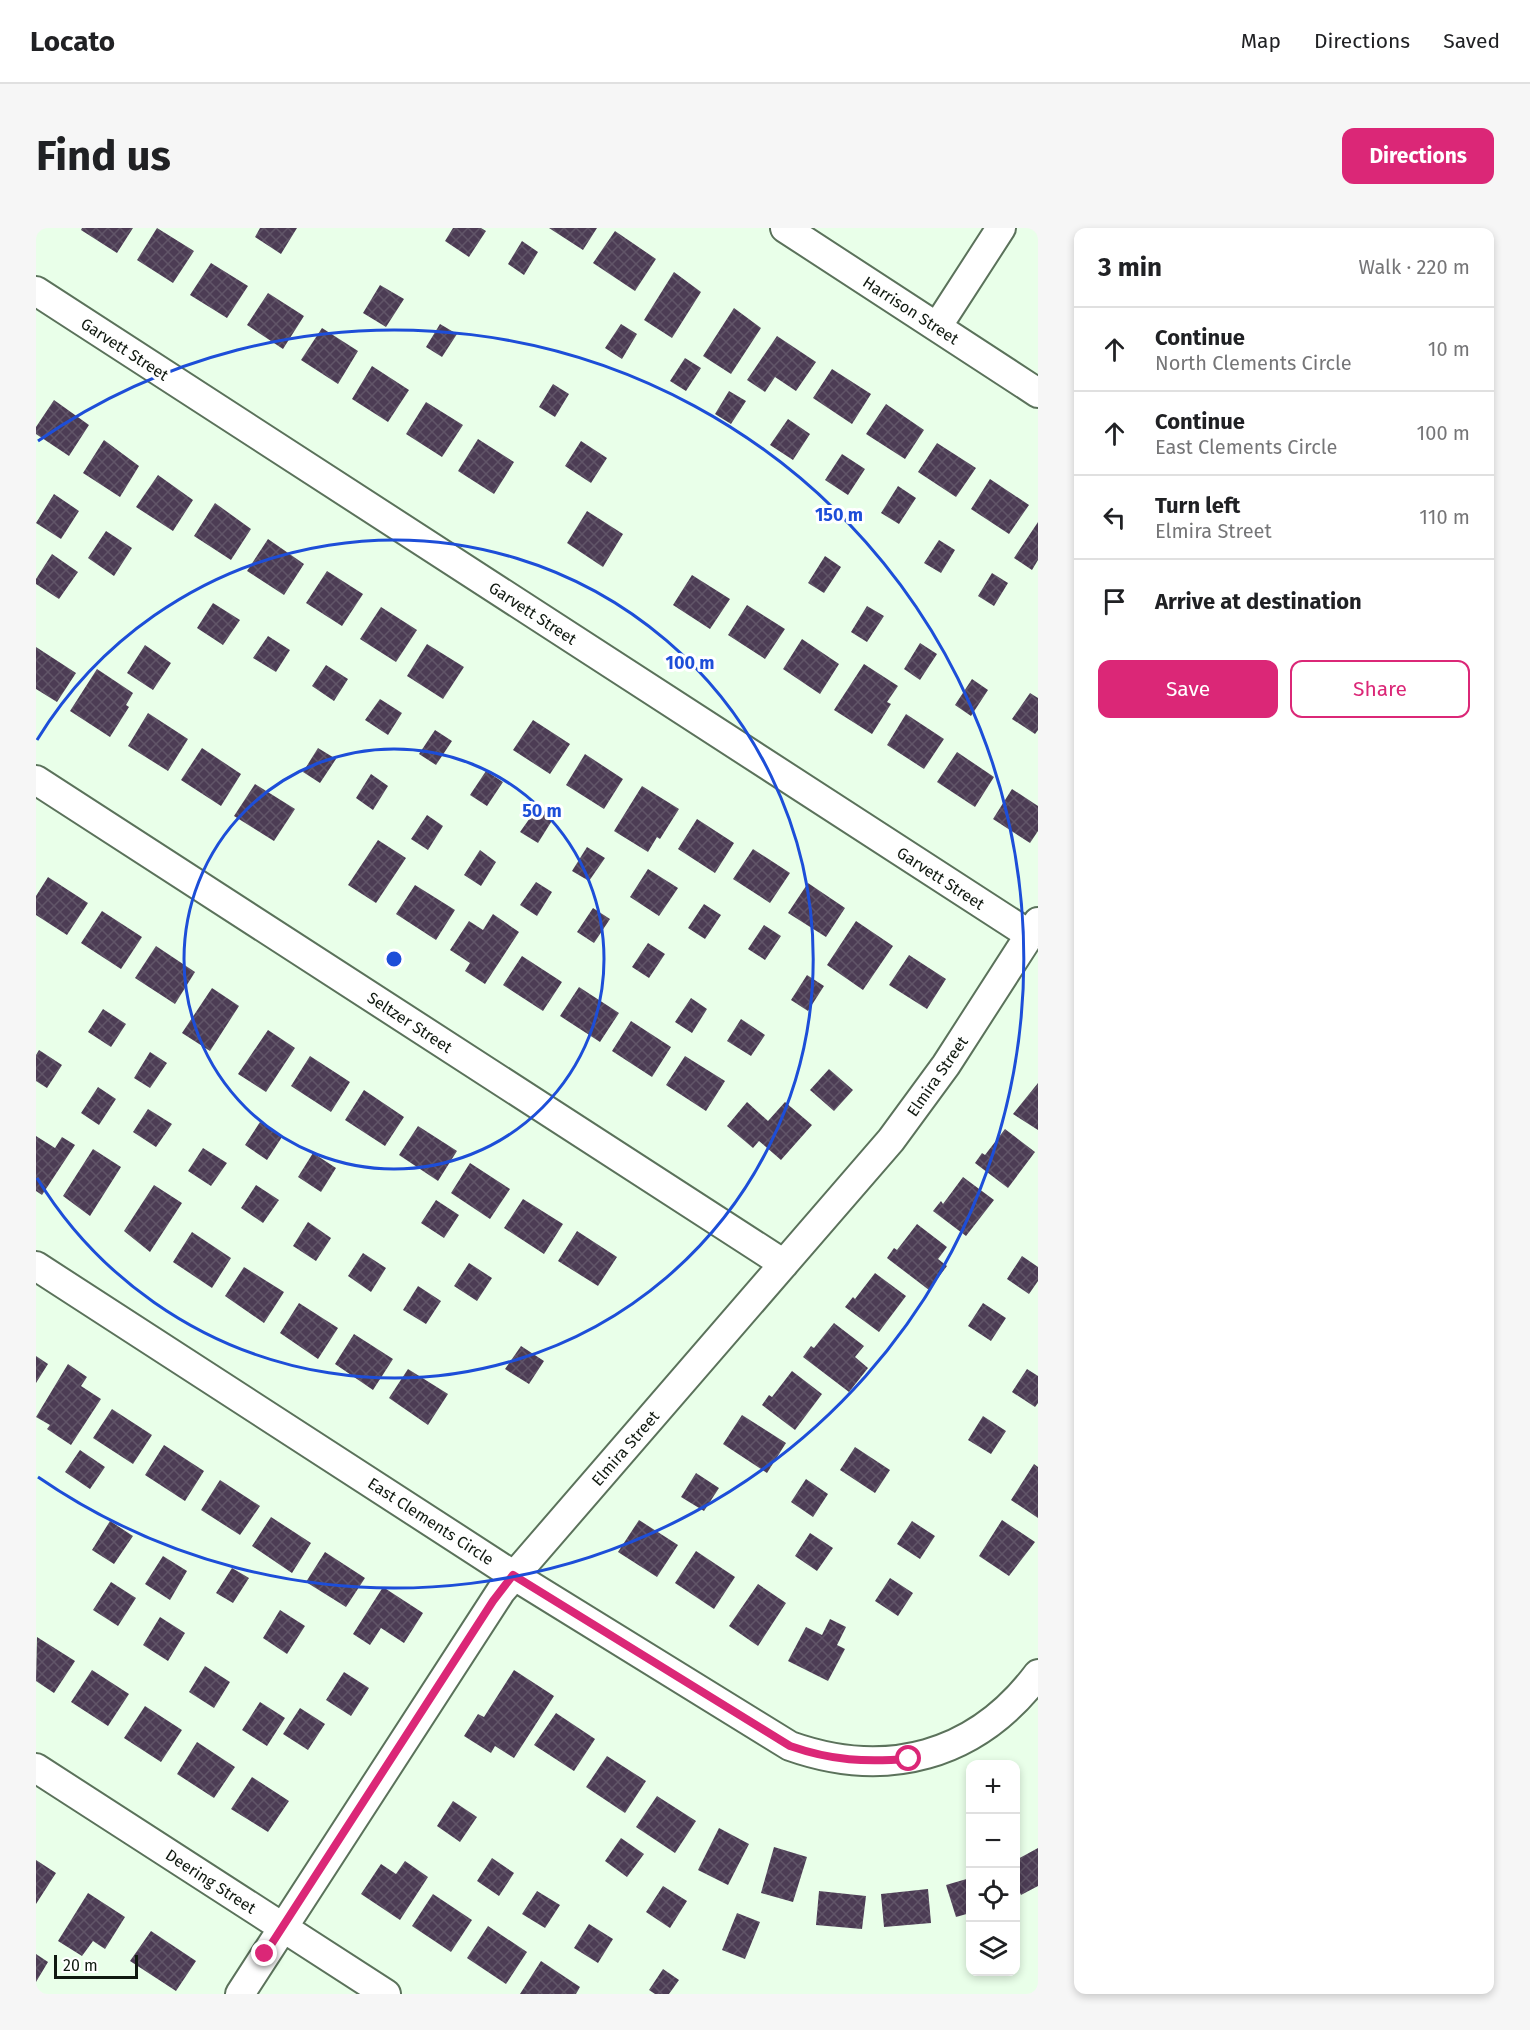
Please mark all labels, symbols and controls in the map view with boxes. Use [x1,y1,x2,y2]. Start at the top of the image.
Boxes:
text: Locato [30,25,115,58]
text: Map [1241,28,1281,54]
text: Directions [1314,28,1410,54]
text: Saved [1443,28,1500,54]
button: Directions [1342,128,1494,184]
text: Find us [36,131,171,181]
text: 3 min [1098,252,1162,283]
text: Walk · 220 m [1359,255,1470,279]
street label: Harrison Street [859,272,962,349]
street label: Garvett Street [77,314,172,385]
text: Continue [1155,324,1245,351]
icon: ahead [1098,333,1131,366]
text: 10 m [1428,337,1470,361]
text: North Clements Circle [1155,351,1352,375]
text: Continue [1155,408,1245,435]
icon: ahead [1098,417,1131,450]
text: 100 m [1417,421,1470,445]
text: East Clements Circle [1155,435,1337,459]
text: Turn left [1155,492,1240,519]
icon: left [1098,501,1131,534]
text: 150 m [815,504,863,526]
text: 110 m [1419,505,1470,529]
text: Elmira Street [1155,519,1272,543]
street label: Garvett Street [485,578,580,649]
icon: arrive [1098,585,1131,618]
text: Arrive at destination [1155,588,1362,615]
text: 100 m [666,652,714,674]
button: Save [1098,660,1278,718]
button: Share [1290,660,1470,718]
text: 50 m [522,800,562,822]
street label: Garvett Street [893,843,988,914]
centre of rings [384,949,404,969]
street label: Seltzer Street [364,988,456,1057]
street label: Elmira Street [903,1032,972,1120]
street label: Elmira Street [588,1407,663,1490]
street label: East Clements Circle [364,1474,497,1569]
route start [895,1745,921,1771]
map controls [966,1760,1020,1976]
button: + [966,1760,1020,1814]
button: − [966,1814,1020,1868]
street label: Deering Street [162,1845,260,1918]
button: locate [966,1868,1020,1922]
button: layers [966,1922,1020,1976]
route end [251,1940,277,1966]
scale bar [54,1952,138,1980]
text: 20 m [63,1956,98,1975]

